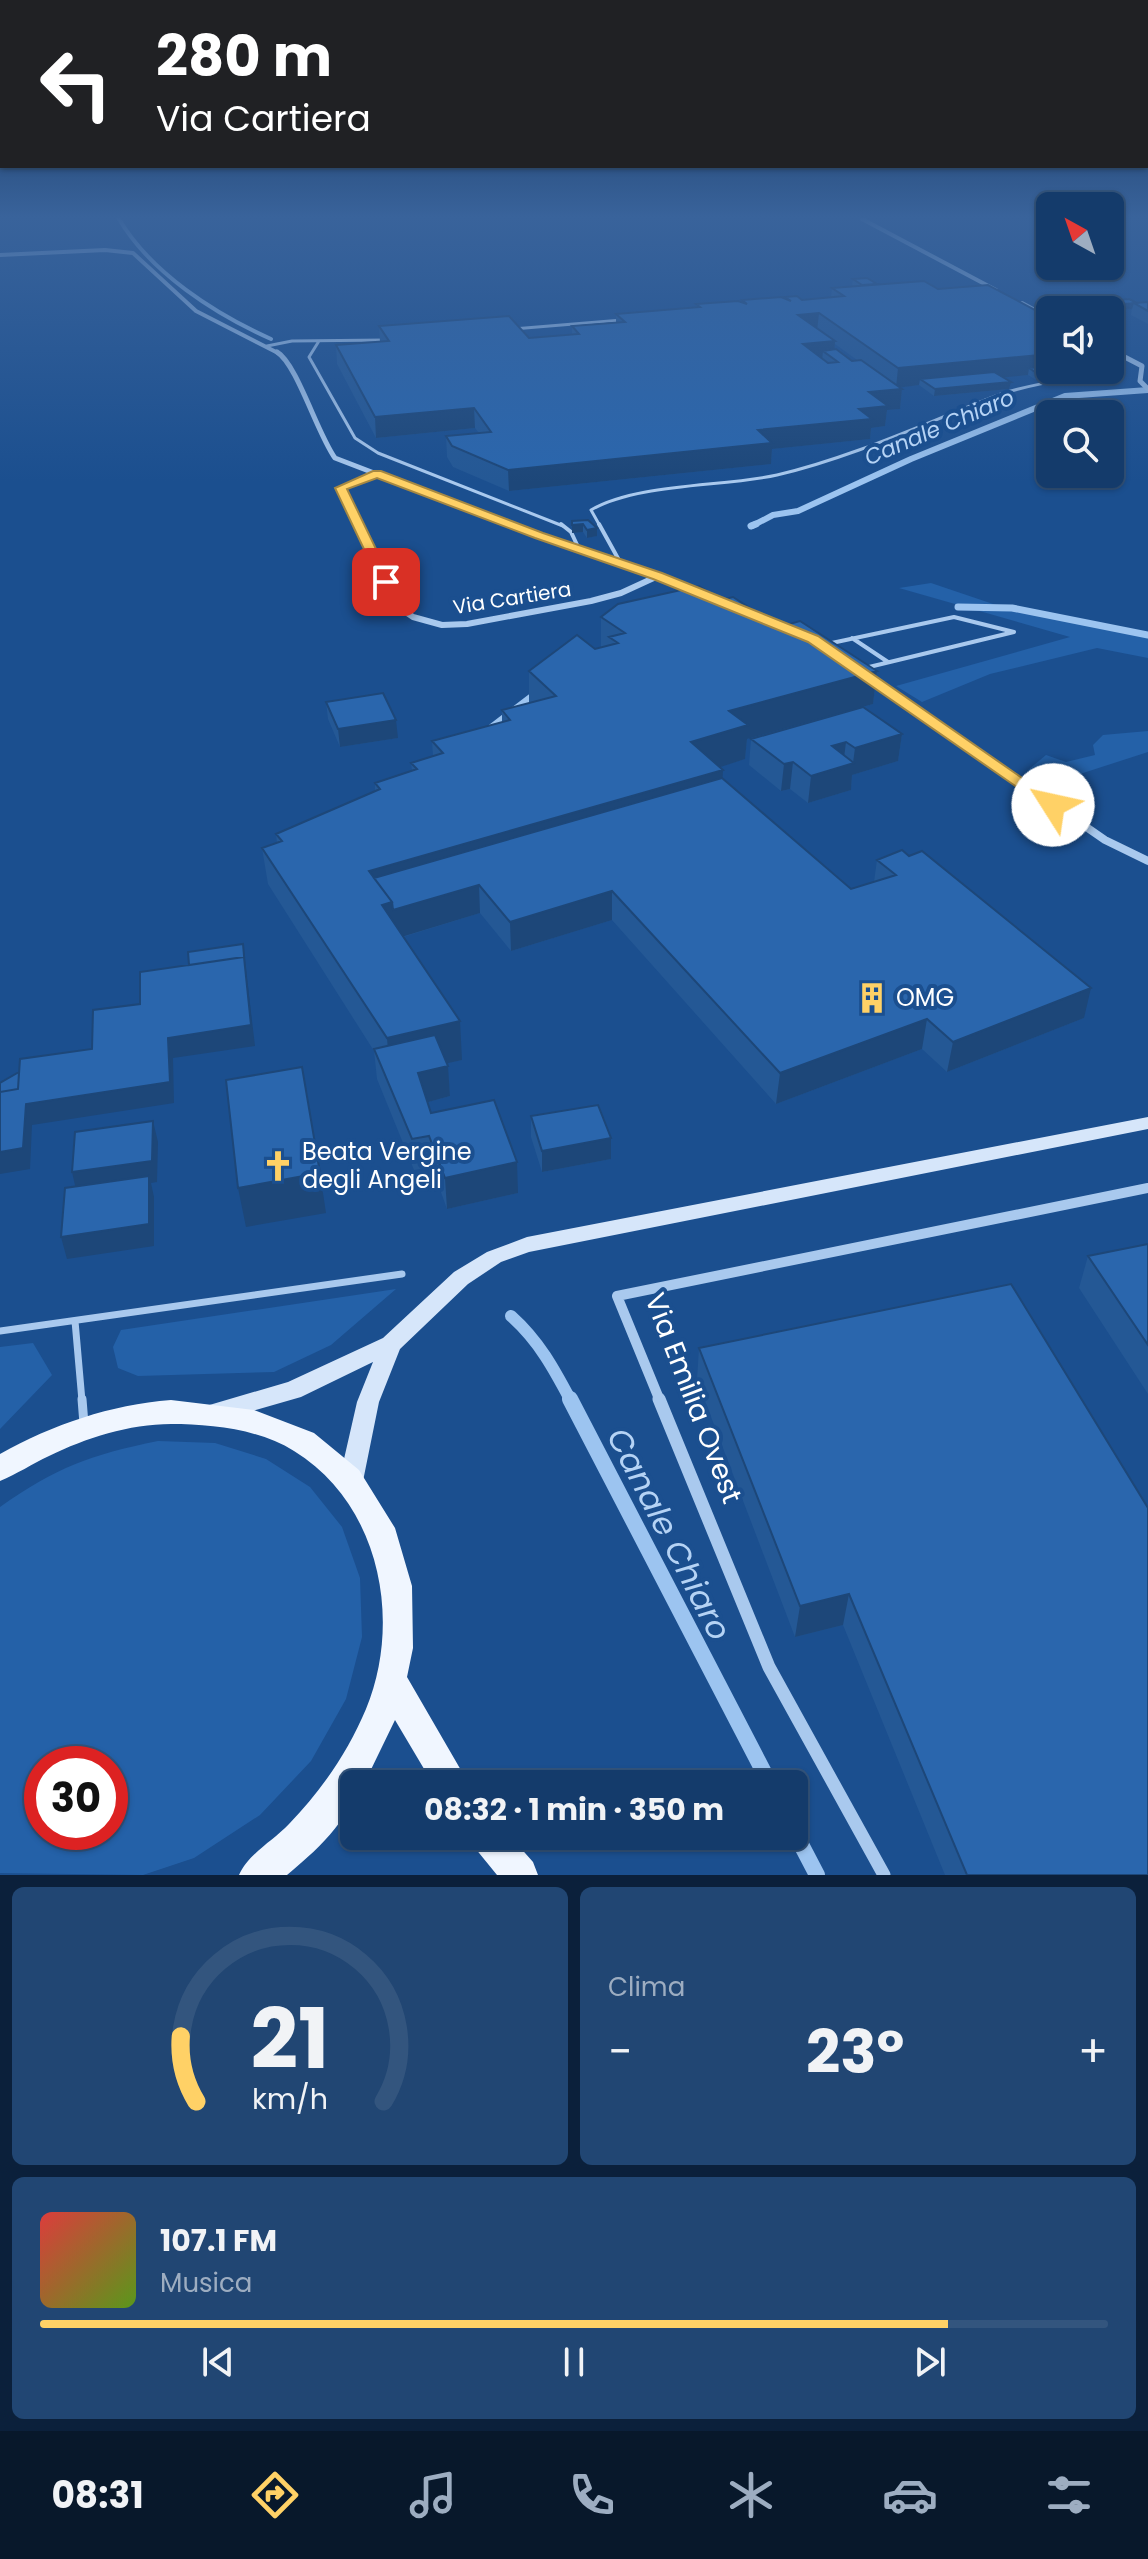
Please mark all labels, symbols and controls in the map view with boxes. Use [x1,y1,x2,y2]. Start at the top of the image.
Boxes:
text: 280 m [156,17,332,96]
icon: left [24,32,128,136]
text: Via Cartiera [156,93,371,144]
north arrow [1036,192,1124,280]
map controls [1036,192,1124,488]
button: sound [1036,296,1124,384]
water label: Canale Chiaro [859,382,1019,473]
button: search [1036,400,1124,488]
pin [352,548,420,616]
icon: arrive [364,560,408,604]
street label: Via Cartiera [451,575,573,621]
position arrow [1011,763,1095,847]
building icon: OMG [855,981,889,1015]
place label: OMG [896,981,954,1014]
place label: Beata Vergine degli Angeli [302,1135,472,1196]
church icon: Beata Vergine degli Angeli [261,1149,295,1183]
street label: Via Emilia Ovest [635,1287,752,1509]
water label: Canale Chiaro [597,1420,742,1648]
speed limit sign: 30 [24,1746,128,1850]
text: 08:32 · 1 min · 350 m [424,1788,724,1831]
text: Clima [608,1969,685,2005]
text: 21 [251,1981,329,2097]
text: 23° [806,2010,904,2094]
text: − [608,2021,632,2082]
text: + [1078,2021,1108,2082]
text: km/h [252,2079,328,2119]
text: 107.1 FM [160,2219,277,2262]
text: Musica [160,2265,252,2301]
icon: previous [196,2340,240,2384]
icon: pause [552,2340,596,2384]
icon: next [908,2340,952,2384]
icon: directions [247,2467,303,2523]
icon: music [405,2467,461,2523]
icon: phone [564,2467,620,2523]
icon: climate [723,2467,779,2523]
icon: car [882,2467,938,2523]
icon: filters [1041,2467,1097,2523]
text: 08:31 [51,2470,144,2521]

